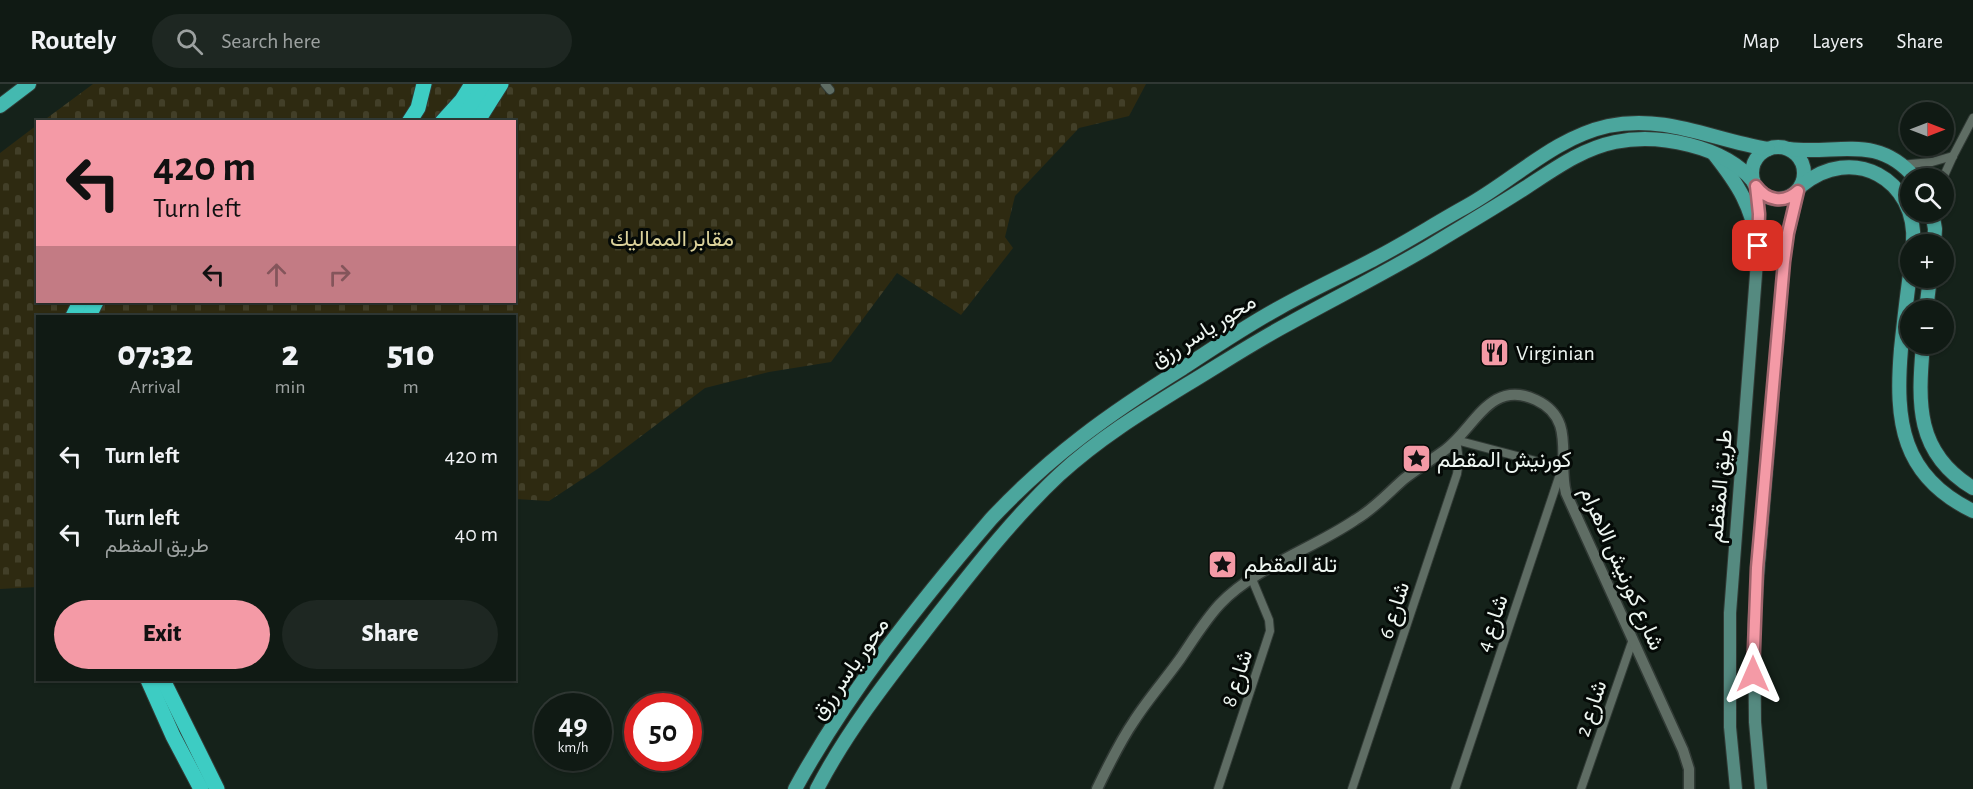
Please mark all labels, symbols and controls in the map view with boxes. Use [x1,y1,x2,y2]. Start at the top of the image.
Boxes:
search box [152,14,572,68]
icon: search [173,25,206,58]
text: Routely [30,27,116,55]
text: Search here [221,30,321,52]
text: Map [1743,31,1779,52]
text: Layers [1812,31,1863,52]
text: Share [1896,31,1943,52]
north arrow [1900,102,1954,156]
map controls [1900,102,1954,354]
icon: left [54,144,132,222]
text: 420 m [153,146,256,188]
button: search [1900,168,1954,222]
text: Turn left [153,195,241,222]
pin [1732,220,1783,271]
park label: مقابر المماليك [610,228,734,252]
icon: arrive [1741,229,1774,262]
button: + [1900,234,1954,288]
icon: left [197,258,230,291]
icon: ahead [260,258,293,291]
icon: right [323,258,356,291]
street label: محور ياسر رزق [1147,290,1261,373]
button: − [1900,300,1954,354]
text: 07:32 [117,336,193,372]
text: 2 [281,336,299,372]
text: 510 [387,336,435,372]
restaurant icon: Virginian [1479,336,1511,368]
place label: Virginian [1516,342,1595,364]
text: Arrival [130,377,181,397]
text: min [274,377,306,397]
text: m [403,377,419,397]
street label: طريق المقطم [1704,428,1739,544]
icon: left [54,440,87,473]
place icon: كورنيش المقطم [1400,443,1432,475]
text: Turn left [105,445,179,467]
text: 420 m [445,445,498,467]
place label: كورنيش المقطم [1437,449,1572,474]
street label: شارع كورنيش الاهرام [1573,483,1668,655]
text: Turn left [105,507,179,529]
icon: left [54,518,87,551]
text: 40 m [455,523,498,545]
text: طريق المقطم [105,536,209,556]
place icon: تلة المقطم [1207,548,1239,580]
place label: تلة المقطم [1244,554,1337,579]
street label: شارع 6 [1374,579,1416,642]
street label: شارع 4 [1472,592,1515,656]
button: Exit [54,600,270,669]
button: Share [282,600,498,669]
street label: محور ياسر رزق [807,613,895,725]
position arrow [1721,642,1785,706]
street label: شارع 8 [1217,647,1259,710]
street label: شارع 2 [1571,677,1614,740]
speed limit sign: 50 [624,693,702,771]
text: 49 [558,710,588,740]
text: km/h [558,740,588,755]

